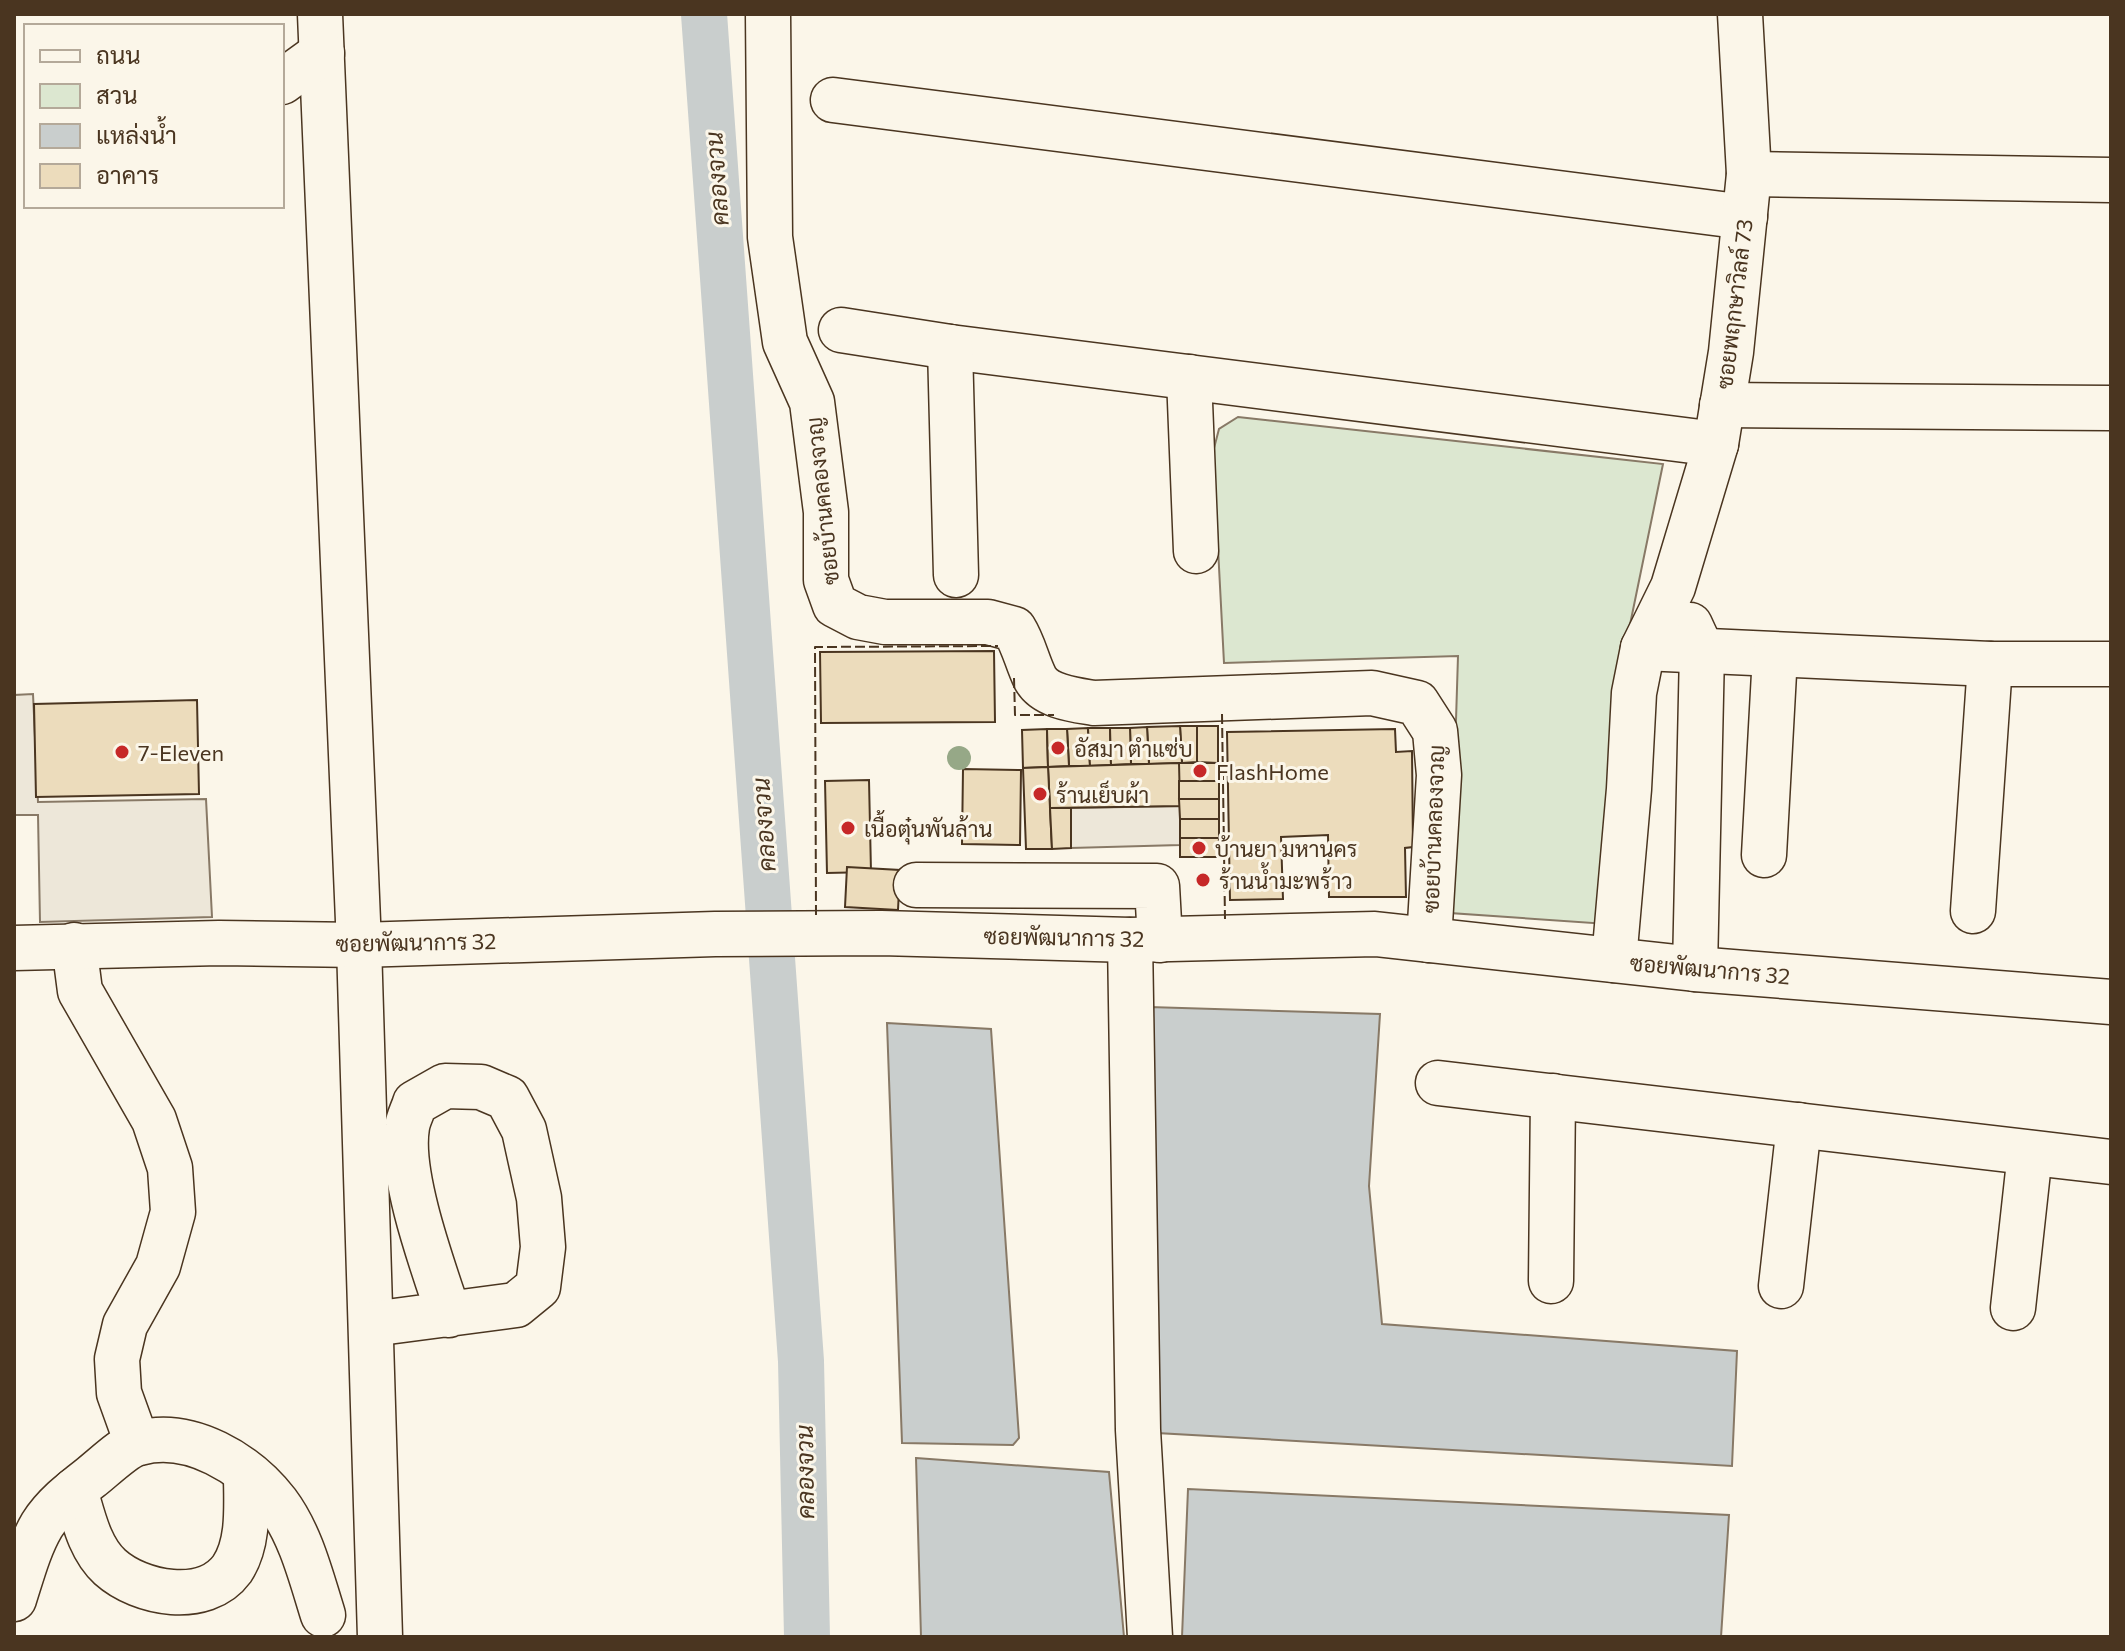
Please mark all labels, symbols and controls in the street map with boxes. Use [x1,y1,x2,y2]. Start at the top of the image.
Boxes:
legend [24,24,284,208]
text: ถนน [96,40,141,69]
text: สวน [96,80,138,109]
text: แหล่งน้ำ [96,116,177,149]
water label: คลองจวน [698,131,734,227]
text: อาคาร [96,160,159,189]
street label: ซอยพฤกษาวิลล์ 73 [1710,217,1759,391]
street label: ซอยบ้านคลองจวญ [800,416,845,586]
place label: อัสมา ตำแซ่บ [1074,735,1193,762]
place label: 7-Eleven [138,739,224,766]
marker: อัสมา ตำแซ่บ [1049,739,1067,757]
marker: 7-Eleven [113,743,131,761]
street label: ซอยบ้านคลองจวญ [1417,744,1450,914]
place label: FlashHome [1216,758,1329,785]
marker: FlashHome [1191,762,1209,780]
water label: คลองจวน [745,777,781,873]
place label: ร้านเย็บผ้า [1056,780,1149,808]
marker: ร้านเย็บผ้า [1031,785,1049,803]
place label: เนื้อตุ๋นพันล้าน [864,810,992,845]
marker: เนื้อตุ๋นพันล้าน [839,819,857,837]
place label: บ้านยา มหานคร [1215,835,1357,862]
marker: บ้านยา มหานคร [1190,839,1208,857]
place label: ร้านน้ำมะพร้าว [1219,862,1353,894]
marker: ร้านน้ำมะพร้าว [1194,871,1212,889]
street label: ซอยพัฒนาการ 32 [983,922,1145,952]
street label: ซอยพัฒนาการ 32 [335,927,497,957]
street label: ซอยพัฒนาการ 32 [1629,949,1791,989]
water label: คลองจวน [789,1425,819,1519]

